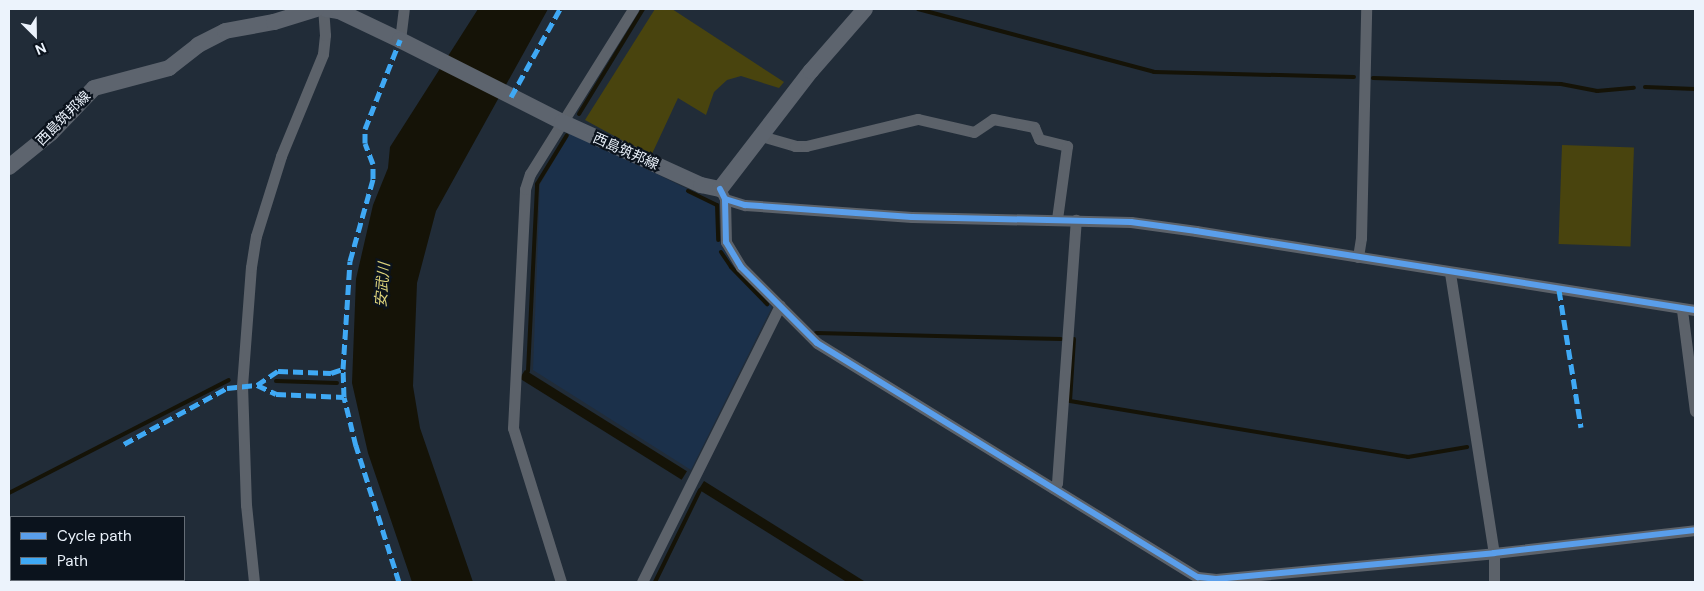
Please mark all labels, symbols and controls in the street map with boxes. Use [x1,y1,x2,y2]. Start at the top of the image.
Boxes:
north arrow [10,10,60,60]
text: N [33,39,49,59]
street label: 西島筑邦線 [32,87,94,149]
street label: 西島筑邦線 [591,129,661,173]
water label: 安武川 [372,262,394,308]
legend [10,516,185,581]
text: Cycle path [57,526,132,546]
text: Path [57,551,88,571]

